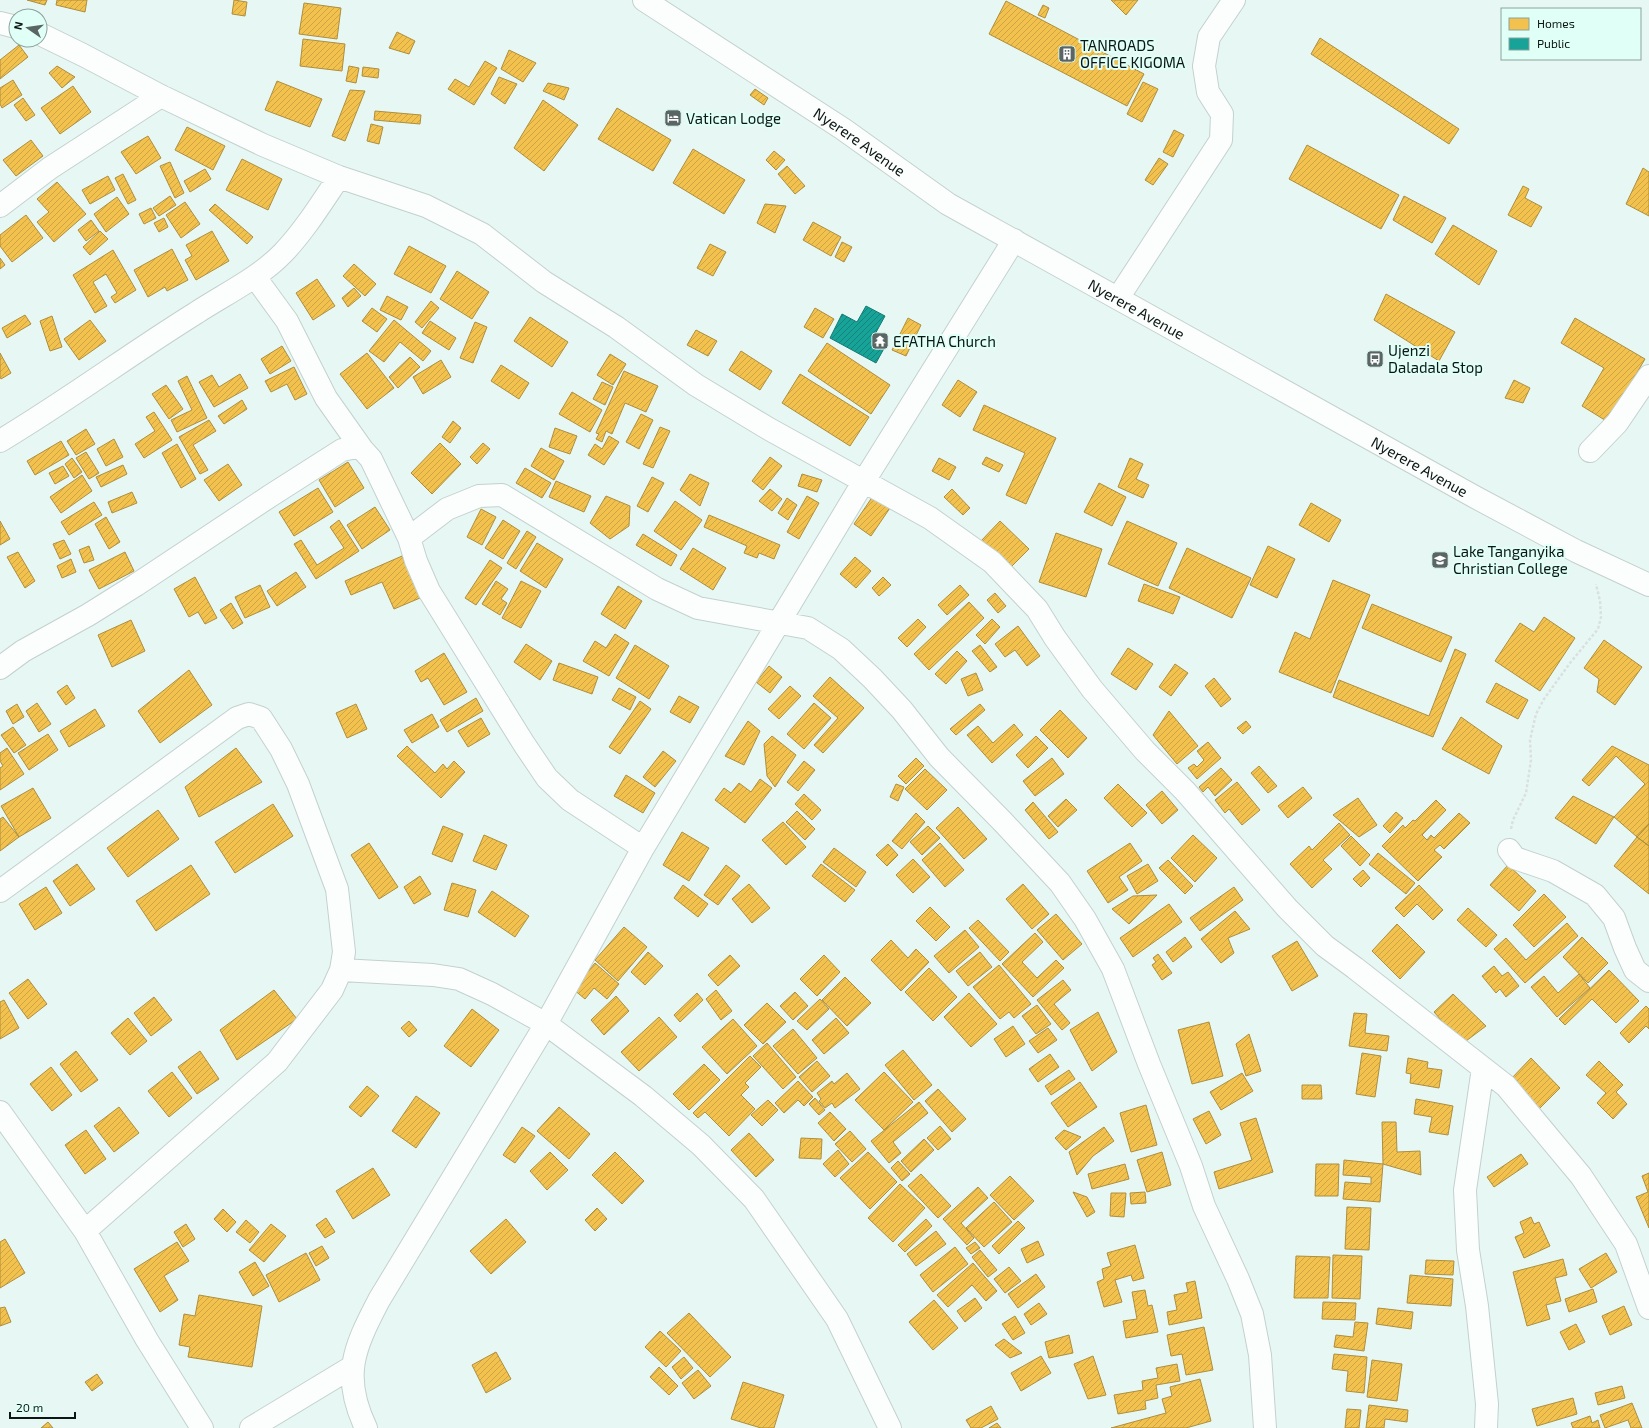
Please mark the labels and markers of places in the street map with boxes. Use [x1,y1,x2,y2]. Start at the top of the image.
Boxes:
place label: TANROADS OFFICE KIGOMA [1080,36,1186,71]
building icon: TANROADS OFFICE KIGOMA [1057,44,1077,64]
hotel icon: Vatican Lodge [663,108,683,128]
place label: Vatican Lodge [686,109,781,127]
temple icon: EFATHA Church [870,331,890,351]
place label: EFATHA Church [893,332,996,350]
place label: Ujenzi Daladala Stop [1388,341,1483,376]
bus stop icon: Ujenzi Daladala Stop [1365,349,1385,369]
place label: Lake Tanganyika Christian College [1453,542,1568,577]
school or university icon: Lake Tanganyika Christian College [1430,550,1450,570]

